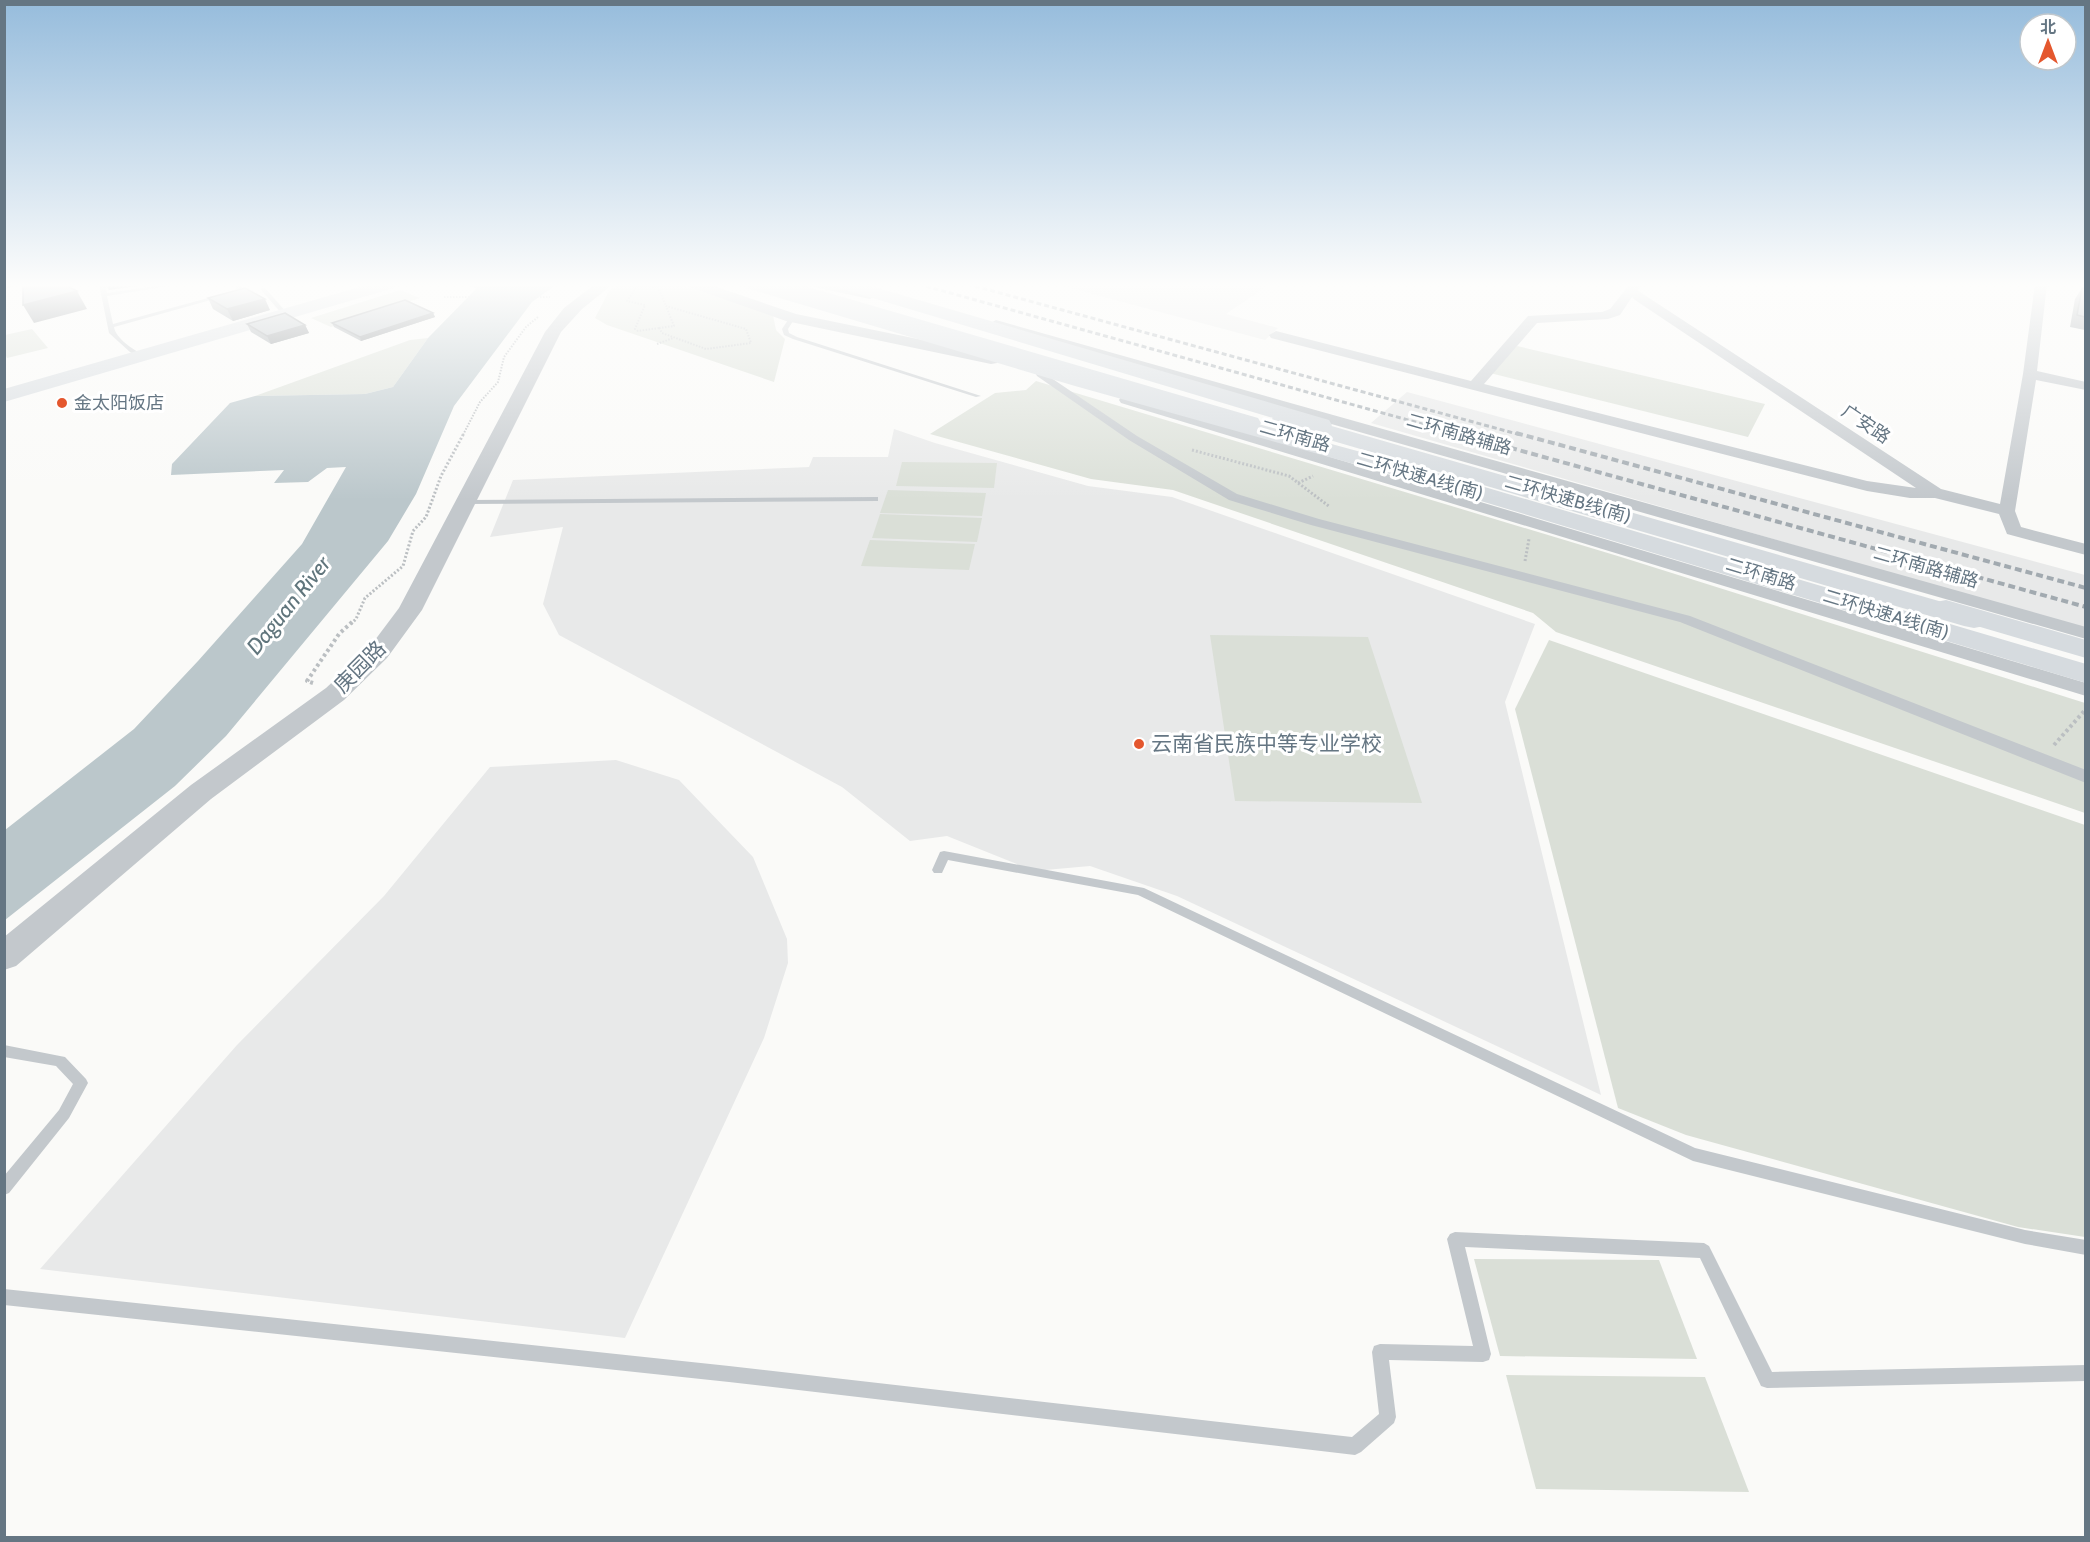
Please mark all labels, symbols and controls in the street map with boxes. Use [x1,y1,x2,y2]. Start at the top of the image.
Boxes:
north arrow [2018,12,2078,72]
text: 北 [2040,18,2056,37]
place label: 金太阳饭店 [74,392,164,414]
marker: 金太阳饭店 [55,396,69,410]
street label: 广安路 [1837,400,1895,448]
street label: 二环南路辅路 [1404,409,1514,459]
street label: 二环南路 [1257,416,1333,456]
street label: 二环快速A线(南) [1354,447,1486,505]
street label: 二环快速B线(南) [1502,471,1634,527]
street label: 二环南路辅路 [1871,542,1981,592]
water label: Daguan River [241,550,337,660]
street label: 二环南路 [1723,553,1799,595]
street label: 二环快速A线(南) [1820,584,1952,644]
street label: 庚园路 [329,636,391,698]
place label: 云南省民族中等专业学校 [1151,731,1382,756]
marker: 云南省民族中等专业学校 [1132,737,1146,751]

